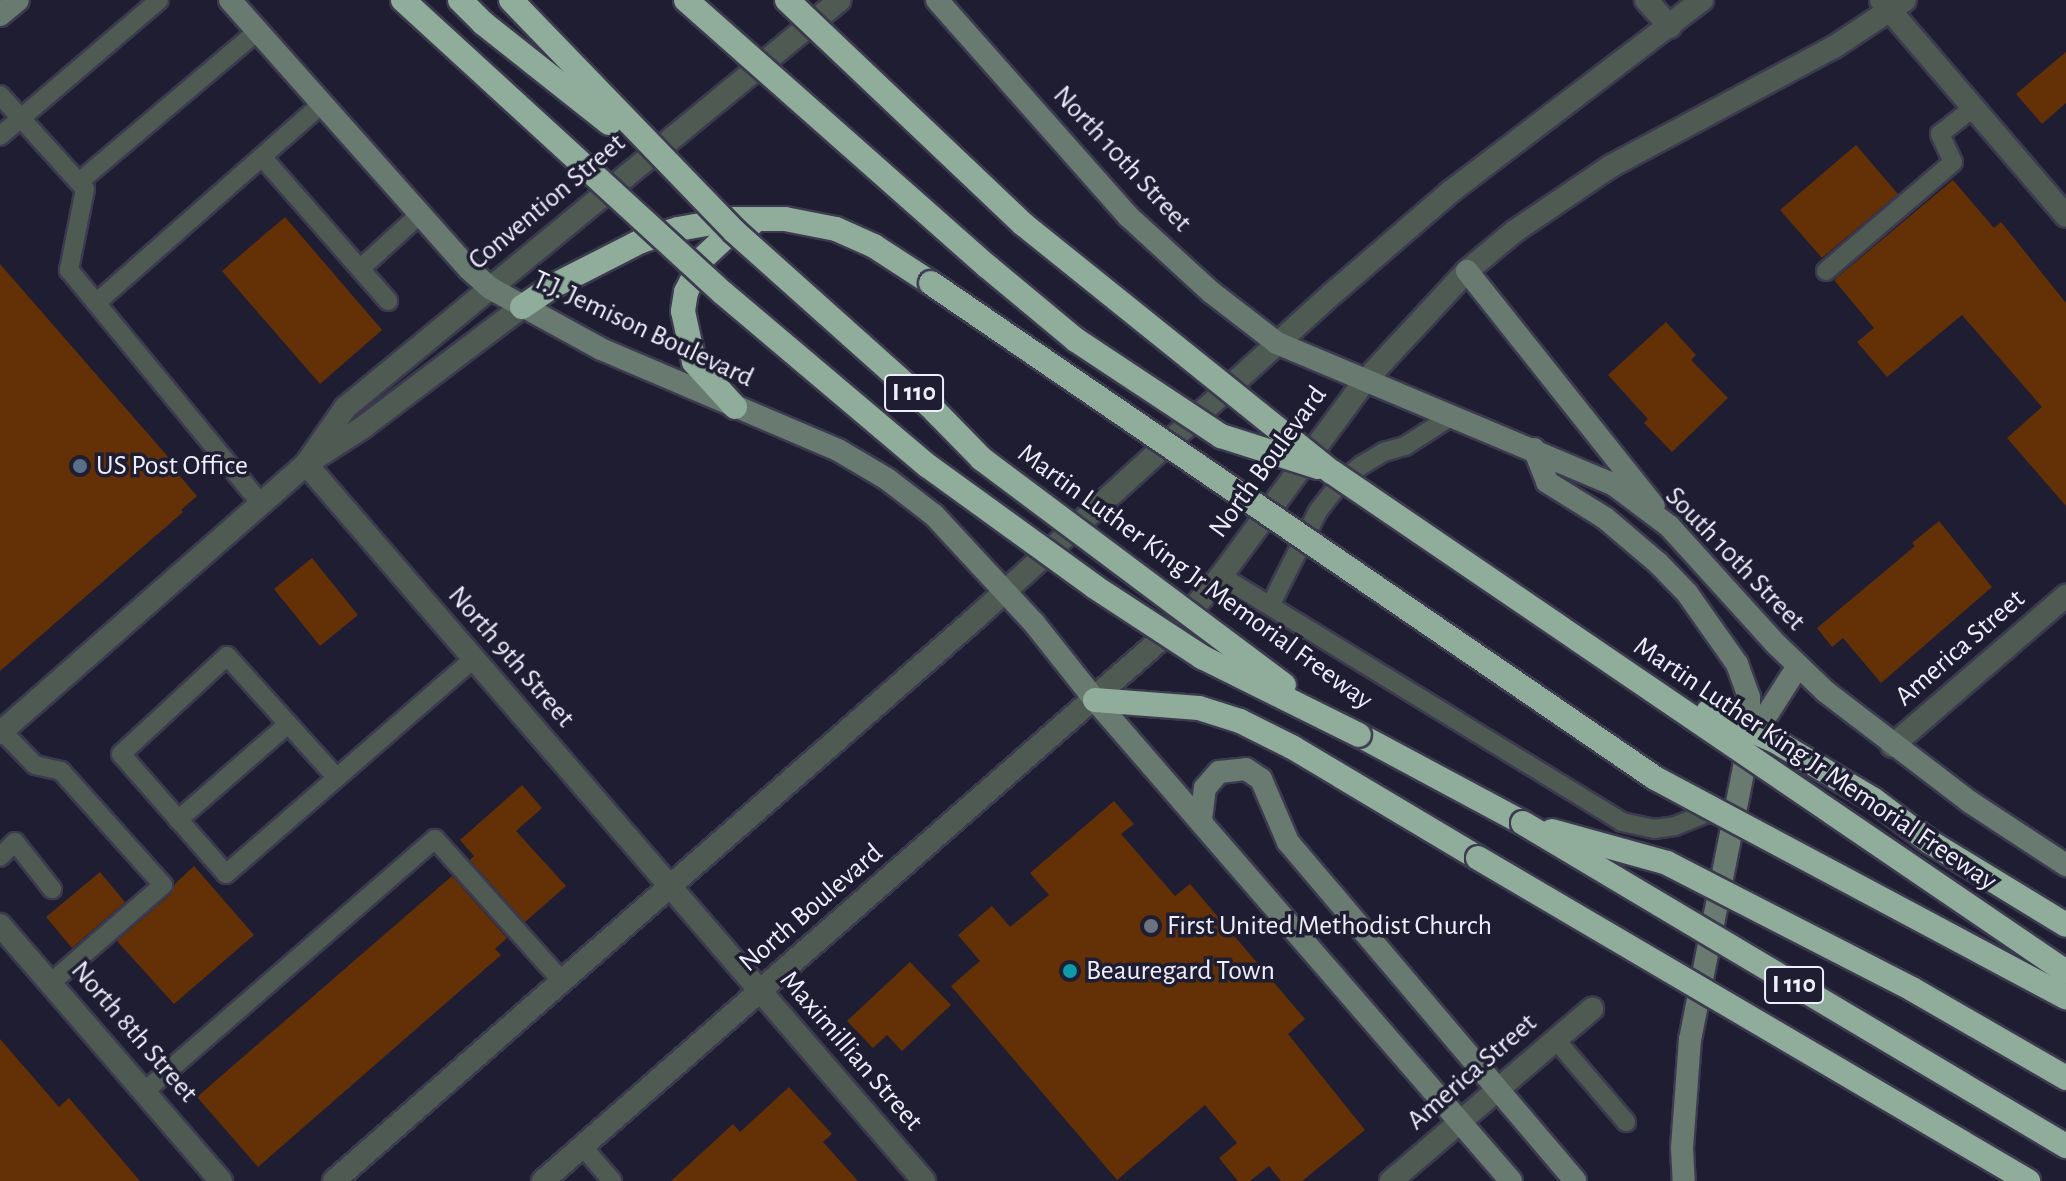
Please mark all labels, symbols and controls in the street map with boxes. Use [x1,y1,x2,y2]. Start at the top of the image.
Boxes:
street label: North 10th Street [1046,79,1198,239]
street label: Convention Street [462,127,632,277]
street label: T.J. Jemison Boulevard [527,263,759,395]
road number: I 110 [884,371,944,415]
street label: North Boulevard [1202,380,1334,544]
street label: Martin Luther King Jr Memorial Freeway [1011,437,1379,717]
place label: US Post Office [96,449,248,483]
marker: US Post Office [71,457,89,475]
street label: South 10th Street [1658,480,1812,638]
street label: North 9th Street [440,579,582,735]
street label: America Street [1888,583,2032,713]
street label: Martin Luther King Jr Memorial Freeway [1627,630,2003,898]
street label: North Boulevard [732,836,890,980]
place label: First United Methodist Church [1167,909,1492,943]
marker: First United Methodist Church [1142,917,1160,935]
street label: North 8th Street [63,954,205,1110]
place label: Beauregard Town [1086,954,1275,988]
marker: Beauregard Town [1061,962,1079,980]
road number: I 110 [1764,963,1824,1007]
street label: Maximillian Street [772,964,930,1138]
street label: America Street [1400,1007,1544,1137]

